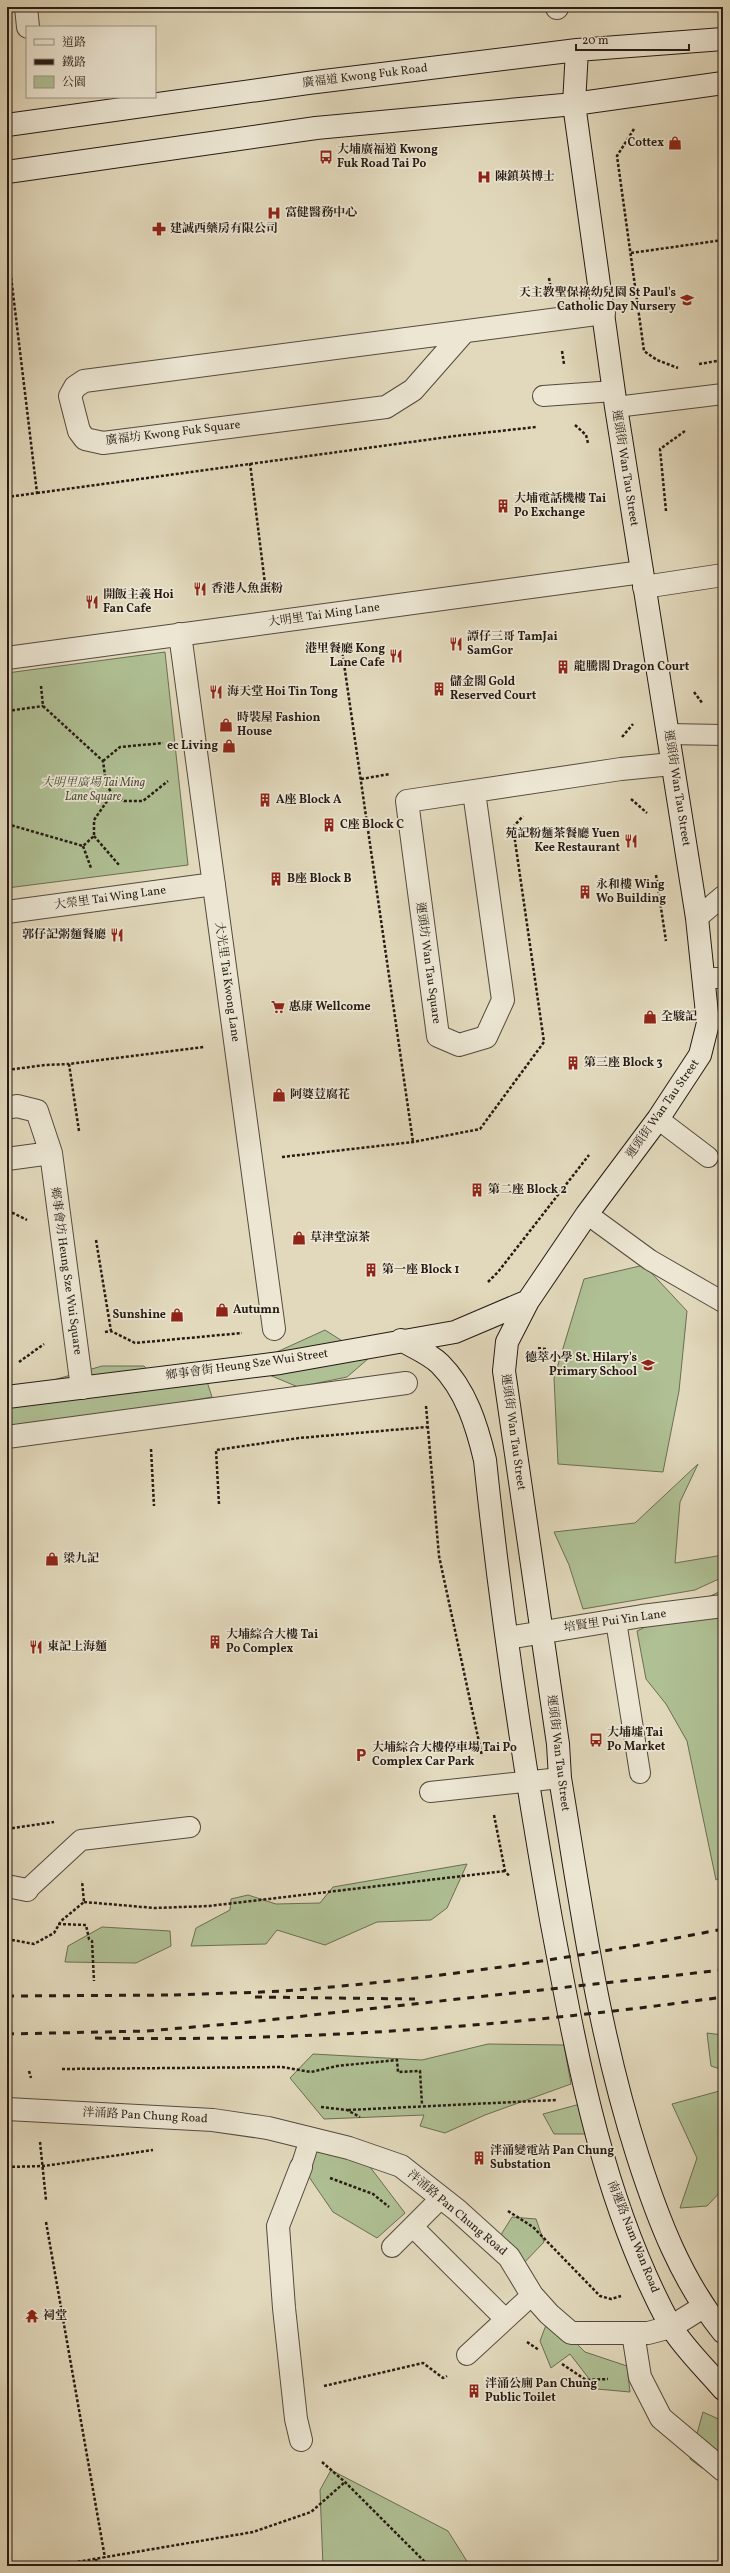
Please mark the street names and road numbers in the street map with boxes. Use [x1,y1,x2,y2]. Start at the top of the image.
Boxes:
street label: 廣福道 Kwong Fuk Road [301,60,429,92]
street label: 運頭街 Wan Tau Street [608,409,642,527]
street label: 廣福坊 Kwong Fuk Square [105,417,242,449]
street label: 大明里 Tai Ming Lane [267,599,381,631]
street label: 運頭街 Wan Tau Street [660,729,694,847]
street label: 大榮里 Tai Wing Lane [53,882,167,914]
street label: 運頭坊 Wan Tau Square [412,901,445,1025]
street label: 大光里 Tai Kwong Lane [211,921,243,1043]
street label: 運頭街 Wan Tau Street [623,1056,703,1162]
street label: 鄉事會坊 Heung Sze Wui Square [46,1186,86,1356]
street label: 鄉事會街 Heung Sze Wui Street [165,1346,329,1384]
street label: 運頭街 Wan Tau Street [497,1373,529,1491]
street label: 培賢里 Pui Yin Lane [563,1606,668,1636]
street label: 運頭街 Wan Tau Street [543,1694,573,1812]
street label: 泮涌路 Pan Chung Road [82,2105,208,2127]
street label: 泮涌路 Pan Chung Road [404,2167,510,2260]
street label: 南運路 Nam Wan Road [603,2178,663,2296]

